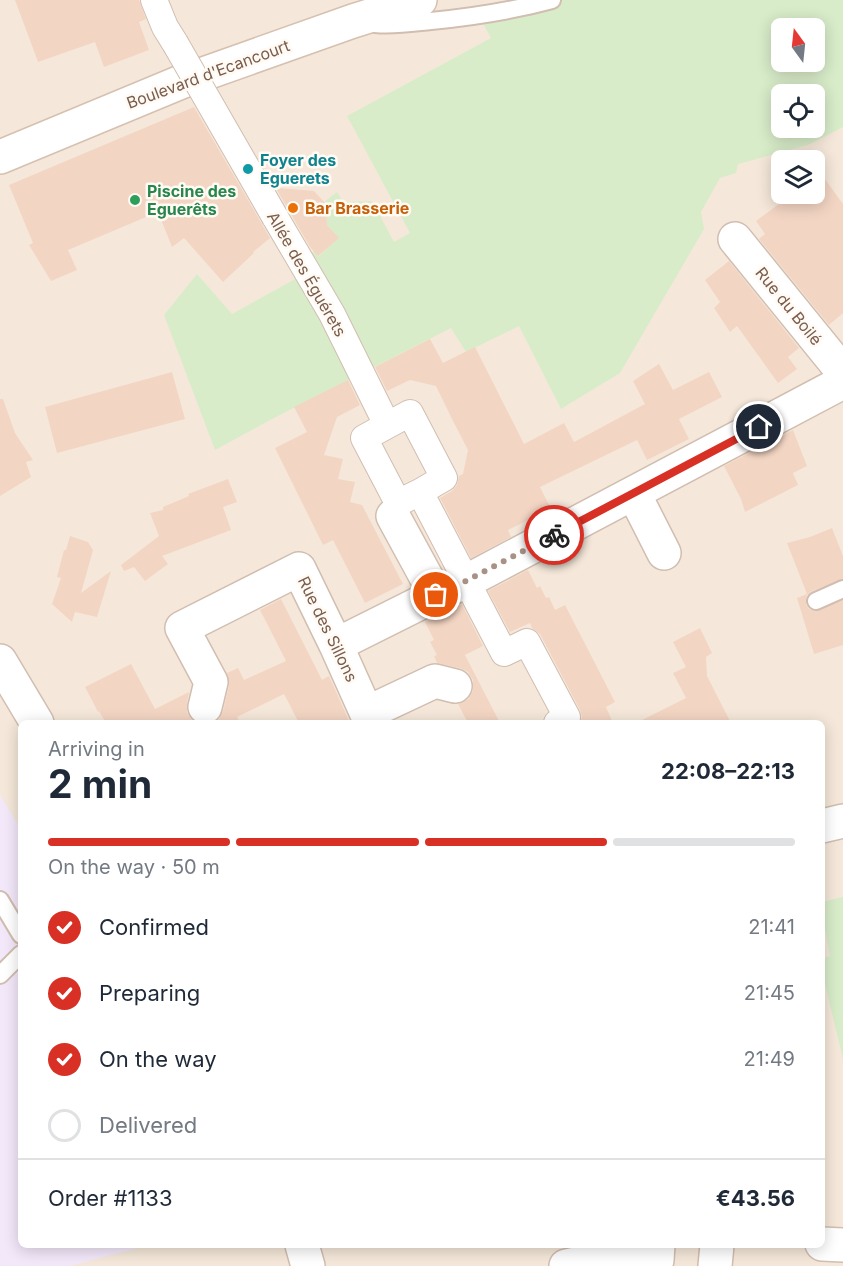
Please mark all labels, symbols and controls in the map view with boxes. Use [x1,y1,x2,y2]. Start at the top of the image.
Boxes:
north arrow [771,18,825,72]
map controls [771,18,825,204]
street label: Boulevard d'Ecancourt [124,35,292,113]
button: locate [771,84,825,138]
place label: Foyer des Eguerets [260,150,336,188]
button: layers [771,150,825,204]
marker: Foyer des Eguerets [241,162,255,176]
place label: Piscine des Eguerêts [147,181,236,219]
marker: Piscine des Eguerêts [128,193,142,207]
place label: Bar Brasserie [305,198,409,218]
marker: Bar Brasserie [286,201,300,215]
street label: Allée des Éguérets [263,208,351,340]
street label: Rue du Boilé [751,263,827,349]
pin [733,401,784,452]
icon: home [742,410,775,443]
courier [524,505,584,565]
icon: bike [538,519,571,552]
pin [410,569,461,620]
street label: Rue des Sillons [294,573,362,685]
icon: bag [419,578,452,611]
text: Arriving in [48,737,145,761]
text: 22:08–22:13 [661,758,795,784]
text: 2 min [48,760,152,807]
text: On the way · 50 m [48,855,220,879]
icon: check [48,911,81,944]
text: Confirmed [99,914,209,940]
text: 21:41 [748,915,795,939]
icon: check [48,977,81,1010]
text: Preparing [99,980,200,1006]
text: 21:45 [744,981,795,1005]
icon: check [48,1043,81,1076]
text: On the way [99,1046,217,1072]
text: 21:49 [744,1047,795,1071]
text: Delivered [99,1112,197,1138]
text: Order #1133 [48,1185,173,1211]
text: €43.56 [716,1185,795,1211]

